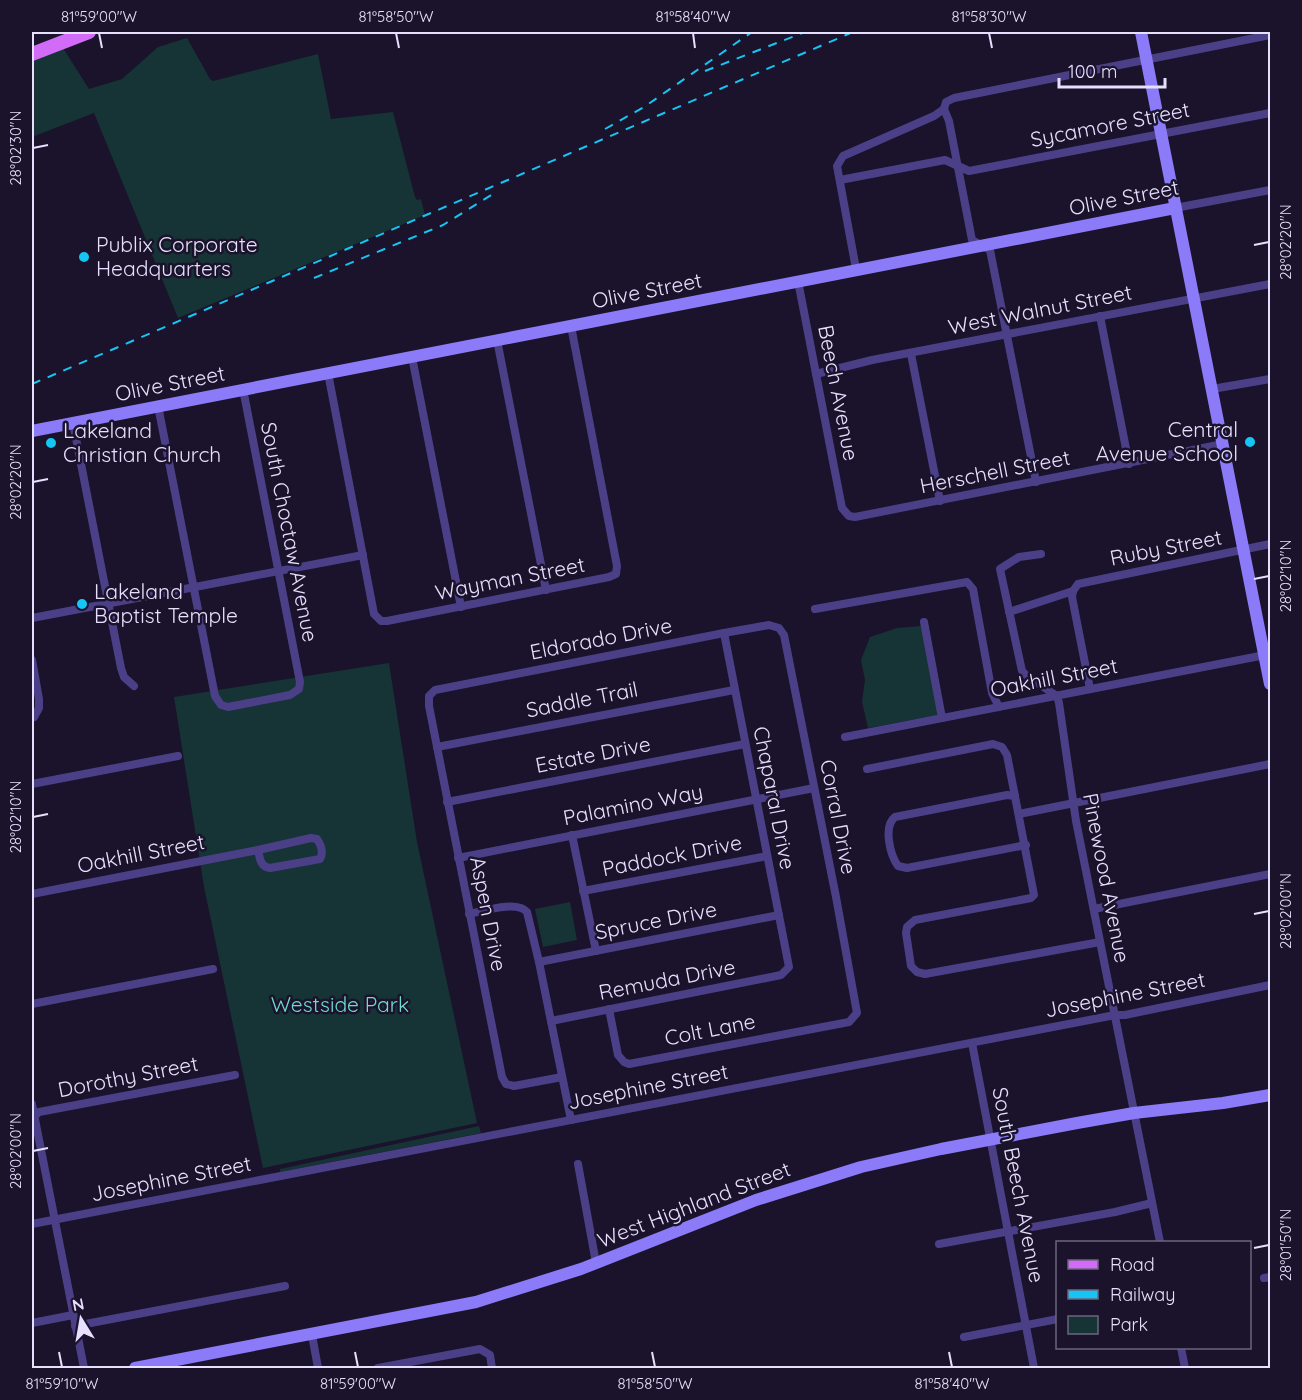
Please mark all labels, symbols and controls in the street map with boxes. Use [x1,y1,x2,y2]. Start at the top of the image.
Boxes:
text: 81°59'00"W [61,7,138,26]
text: 81°58'50"W [358,7,434,26]
text: 81°58'40"W [656,7,731,26]
text: 81°58'30"W [952,7,1027,26]
scale bar [1059,51,1166,89]
text: 100 m [1068,60,1117,83]
street label: Sycamore Street [1028,96,1192,152]
text: 28°02'30"N [6,111,25,185]
street label: Olive Street [1067,174,1181,220]
text: 28°02'20"N [1276,204,1295,280]
place label: Publix Corporate Headquarters [96,231,258,281]
marker: Publix Corporate Headquarters [77,250,91,264]
street label: Olive Street [590,267,704,313]
street label: West Walnut Street [946,278,1134,340]
street label: Beech Avenue [813,323,865,463]
street label: Olive Street [113,360,227,406]
place label: Central Avenue School [1096,416,1238,466]
place label: Lakeland Christian Church [63,417,221,467]
street label: South Choctaw Avenue [256,420,324,644]
marker: Central Avenue School [1243,435,1257,449]
marker: Lakeland Christian Church [44,436,58,450]
text: 28°02'20"N [6,444,25,520]
street label: Herschell Street [918,444,1072,498]
street label: Ruby Street [1108,523,1224,571]
text: 28°02'10"N [1276,540,1295,612]
street label: Wayman Street [433,551,587,605]
place label: Lakeland Baptist Temple [94,578,238,628]
marker: Lakeland Baptist Temple [75,597,89,611]
street label: Eldorado Drive [528,611,674,665]
street label: Oakhill Street [988,652,1120,702]
street label: Saddle Trail [524,675,640,723]
street label: Chaparal Drive [748,724,802,872]
street label: Estate Drive [533,730,653,778]
street label: Corral Drive [815,757,863,876]
street label: Palamino Way [561,778,705,830]
text: 28°02'10"N [6,781,25,853]
street label: Pinewood Avenue [1078,791,1136,965]
street label: Oakhill Street [75,828,207,878]
street label: Paddock Drive [600,829,744,881]
street label: Aspen Drive [465,854,513,973]
text: 28°02'00"N [1276,873,1295,949]
street label: Spruce Drive [593,895,719,945]
street label: Remuda Drive [596,953,737,1005]
street label: Josephine Street [1042,966,1207,1022]
park label: Westside Park [271,991,409,1017]
street label: Colt Lane [662,1007,757,1051]
street label: Dorothy Street [56,1050,200,1102]
street label: Josephine Street [565,1058,730,1114]
street label: South Beech Avenue [987,1085,1051,1285]
text: 28°02'00"N [6,1113,25,1189]
street label: Josephine Street [88,1150,253,1206]
street label: West Highland Street [593,1155,794,1253]
text: 28°01'50"N [1276,1209,1295,1281]
legend [1056,1241,1251,1349]
text: Road [1110,1253,1155,1276]
text: Railway [1110,1283,1176,1306]
north arrow [51,1289,111,1349]
text: N [70,1293,86,1315]
text: Park [1110,1313,1148,1336]
text: 81°59'10"W [26,1374,99,1393]
text: 81°59'00"W [320,1374,397,1393]
text: 81°58'50"W [617,1374,693,1393]
text: 81°58'40"W [915,1374,990,1393]

